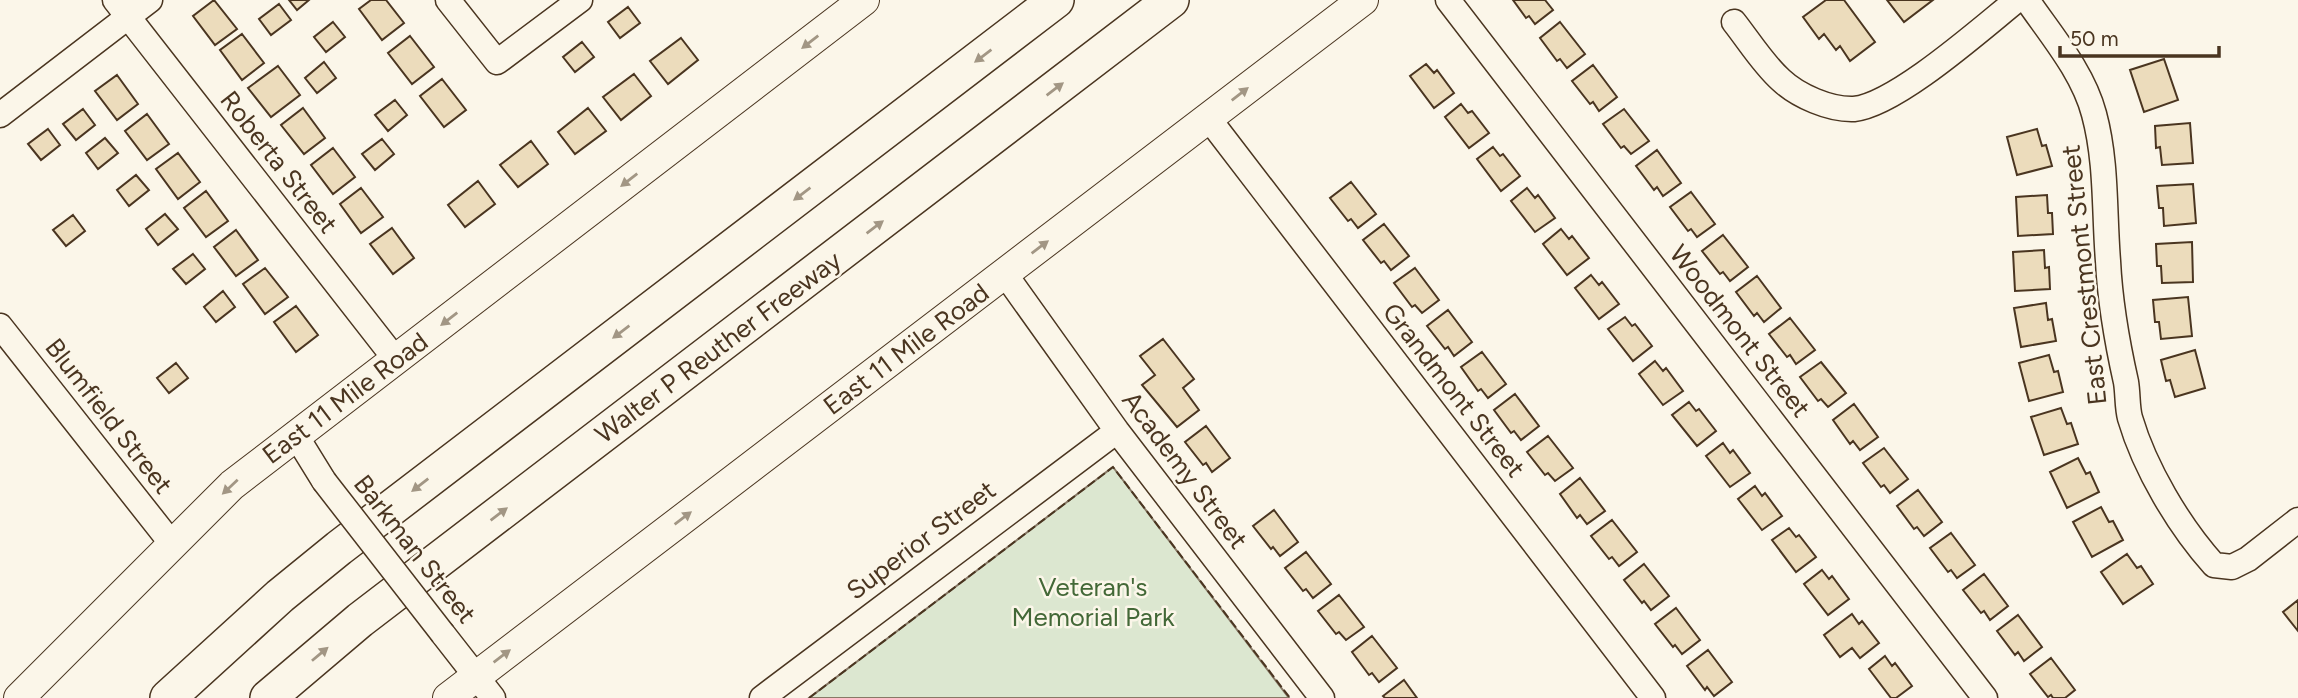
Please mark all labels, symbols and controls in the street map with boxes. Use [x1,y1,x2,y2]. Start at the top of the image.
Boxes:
scale bar [2060,14,2219,58]
text: 50 m [2070,26,2119,51]
one-way arrow [801,34,819,49]
one-way arrow [974,49,992,64]
one-way arrow [1046,81,1064,96]
street label: Roberta Street [213,84,345,240]
one-way arrow [1231,87,1249,102]
street label: East Crestmont Street [2054,143,2114,407]
one-way arrow [621,173,639,188]
one-way arrow [793,187,811,202]
one-way arrow [865,220,884,234]
street label: Woodmont Street [1663,238,1817,424]
one-way arrow [1031,241,1049,255]
street label: Walter P Reuther Freeway [589,244,848,450]
street label: East 11 Mile Road [817,276,995,422]
street label: Grandmont Street [1376,296,1532,484]
one-way arrow [440,312,458,326]
street label: East 11 Mile Road [256,325,434,471]
one-way arrow [612,325,630,340]
street label: Blumfield Street [38,332,180,500]
street label: Academy Street [1115,385,1255,555]
street label: Barkman Street [347,468,483,630]
street label: Superior Street [840,474,1002,606]
one-way arrow [412,478,430,493]
one-way arrow [222,479,239,495]
one-way arrow [490,507,509,521]
one-way arrow [674,511,692,526]
park label: Veteran's Memorial Park [1011,571,1175,633]
one-way arrow [312,647,329,662]
one-way arrow [493,649,511,664]

